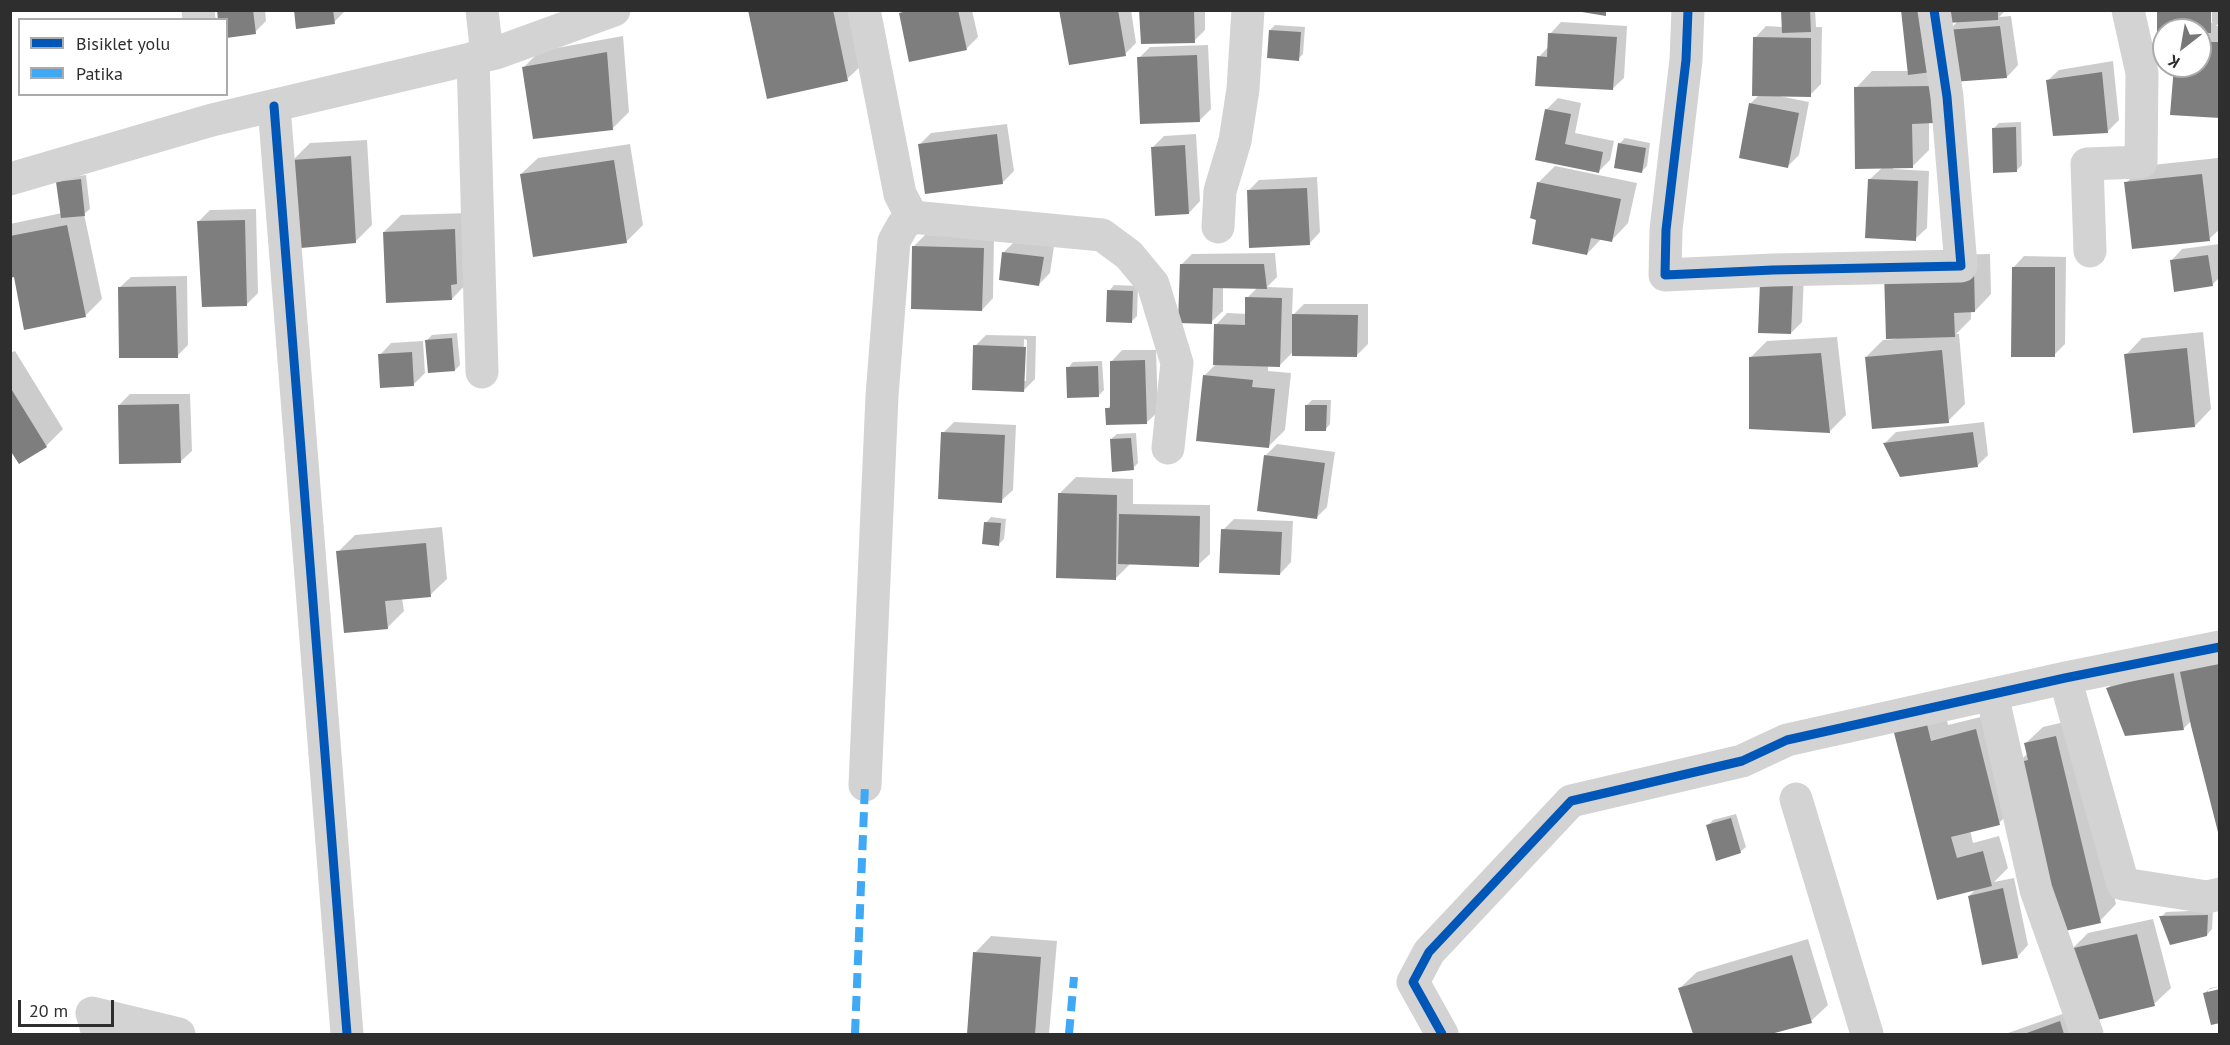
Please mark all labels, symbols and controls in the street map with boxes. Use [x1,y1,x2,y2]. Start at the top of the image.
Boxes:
legend [18,18,228,96]
north arrow [2152,18,2212,78]
text: Bisiklet yolu [76,32,170,55]
text: K [2164,51,2183,73]
text: Patika [76,62,123,85]
scale bar [21,988,117,1026]
text: 20 m [29,999,68,1022]

